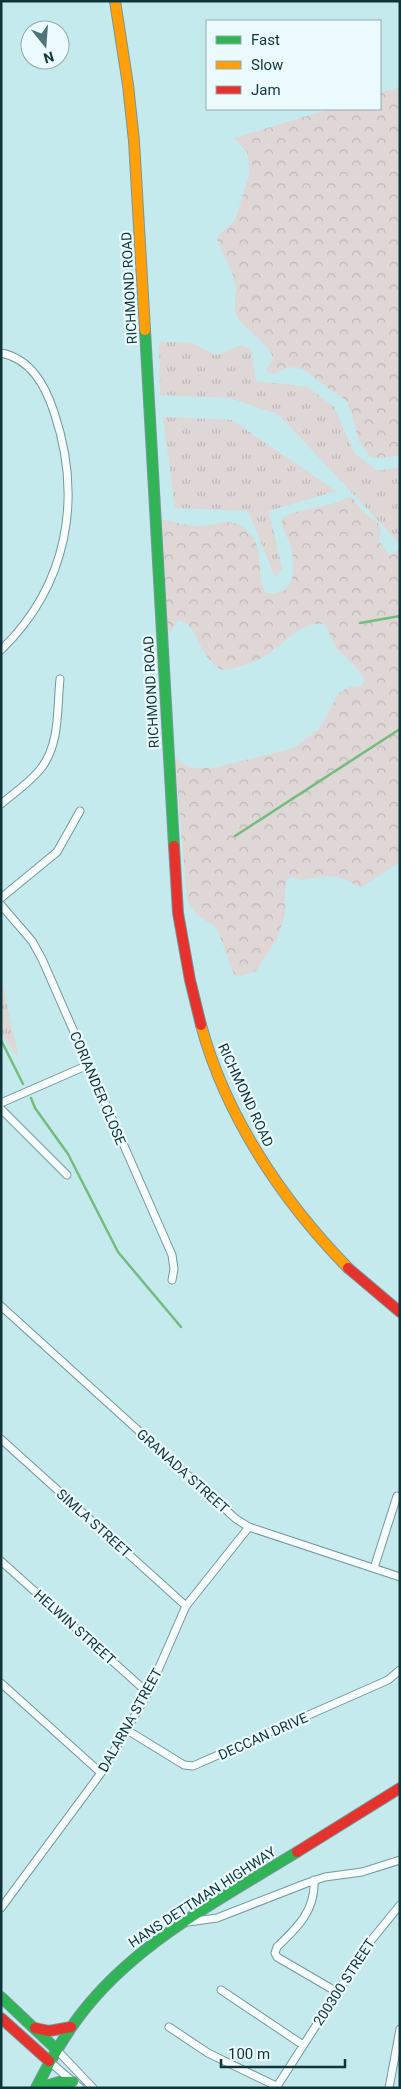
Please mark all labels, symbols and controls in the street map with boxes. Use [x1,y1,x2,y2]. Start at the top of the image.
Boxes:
north arrow [20,20,70,70]
legend [206,20,381,110]
text: Fast [251,31,280,49]
text: N [42,48,56,67]
text: Slow [251,56,283,74]
text: Jam [251,81,281,99]
street label: RICHMOND ROAD [118,231,140,345]
street label: RICHMOND ROAD [140,635,162,749]
street label: CORIANDER CLOSE [67,1029,129,1147]
street label: RICHMOND ROAD [215,1041,277,1149]
street label: GRANADA STREET [134,1426,233,1517]
street label: SIMLA STREET [54,1485,135,1561]
street label: HELWIN STREET [31,1586,119,1668]
street label: DALARNA STREET [95,1665,165,1775]
street label: DECCAN DRIVE [216,1709,310,1763]
street label: HANS DETTMAN HIGHWAY [125,1843,279,1951]
street label: 200300 STREET [310,1935,378,2028]
scale bar [221,2036,345,2068]
text: 100 m [228,2045,270,2063]

